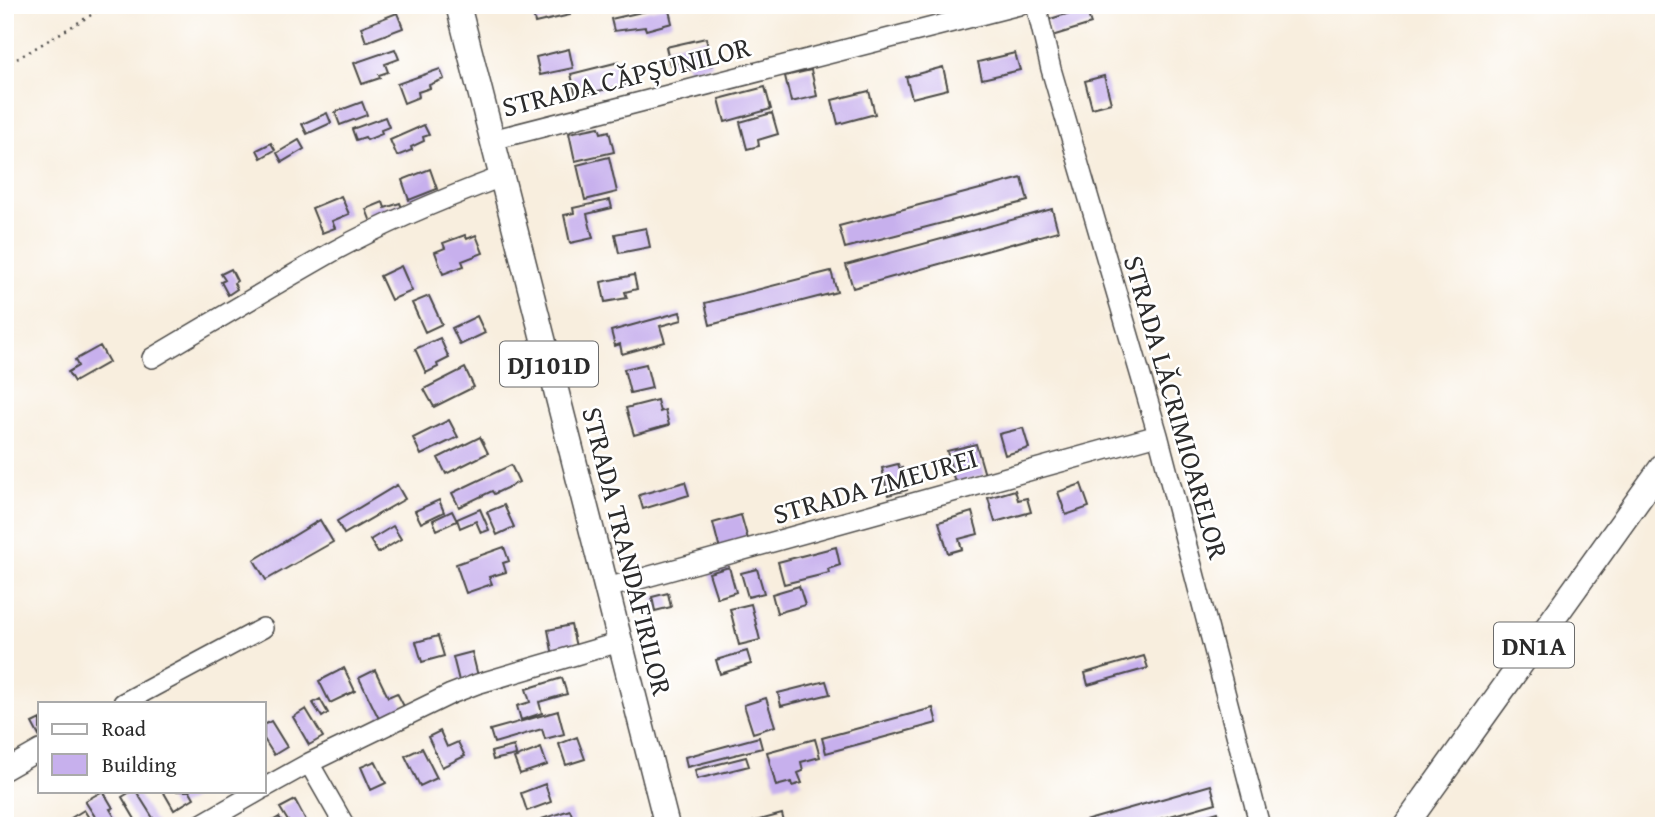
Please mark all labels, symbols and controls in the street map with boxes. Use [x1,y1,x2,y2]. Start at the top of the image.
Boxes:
street label: STRADA CĂPȘUNILOR [497,25,755,127]
street label: STRADA LĂCRIMIOARELOR [1114,250,1240,565]
road number: DJ101D [500,342,598,386]
street label: STRADA TRANDAFIRILOR [572,402,684,700]
street label: STRADA ZMEUREI [768,436,982,534]
road number: DN1A [1494,622,1574,667]
legend [38,702,266,792]
text: Road [102,713,147,744]
text: Building [102,749,177,780]

